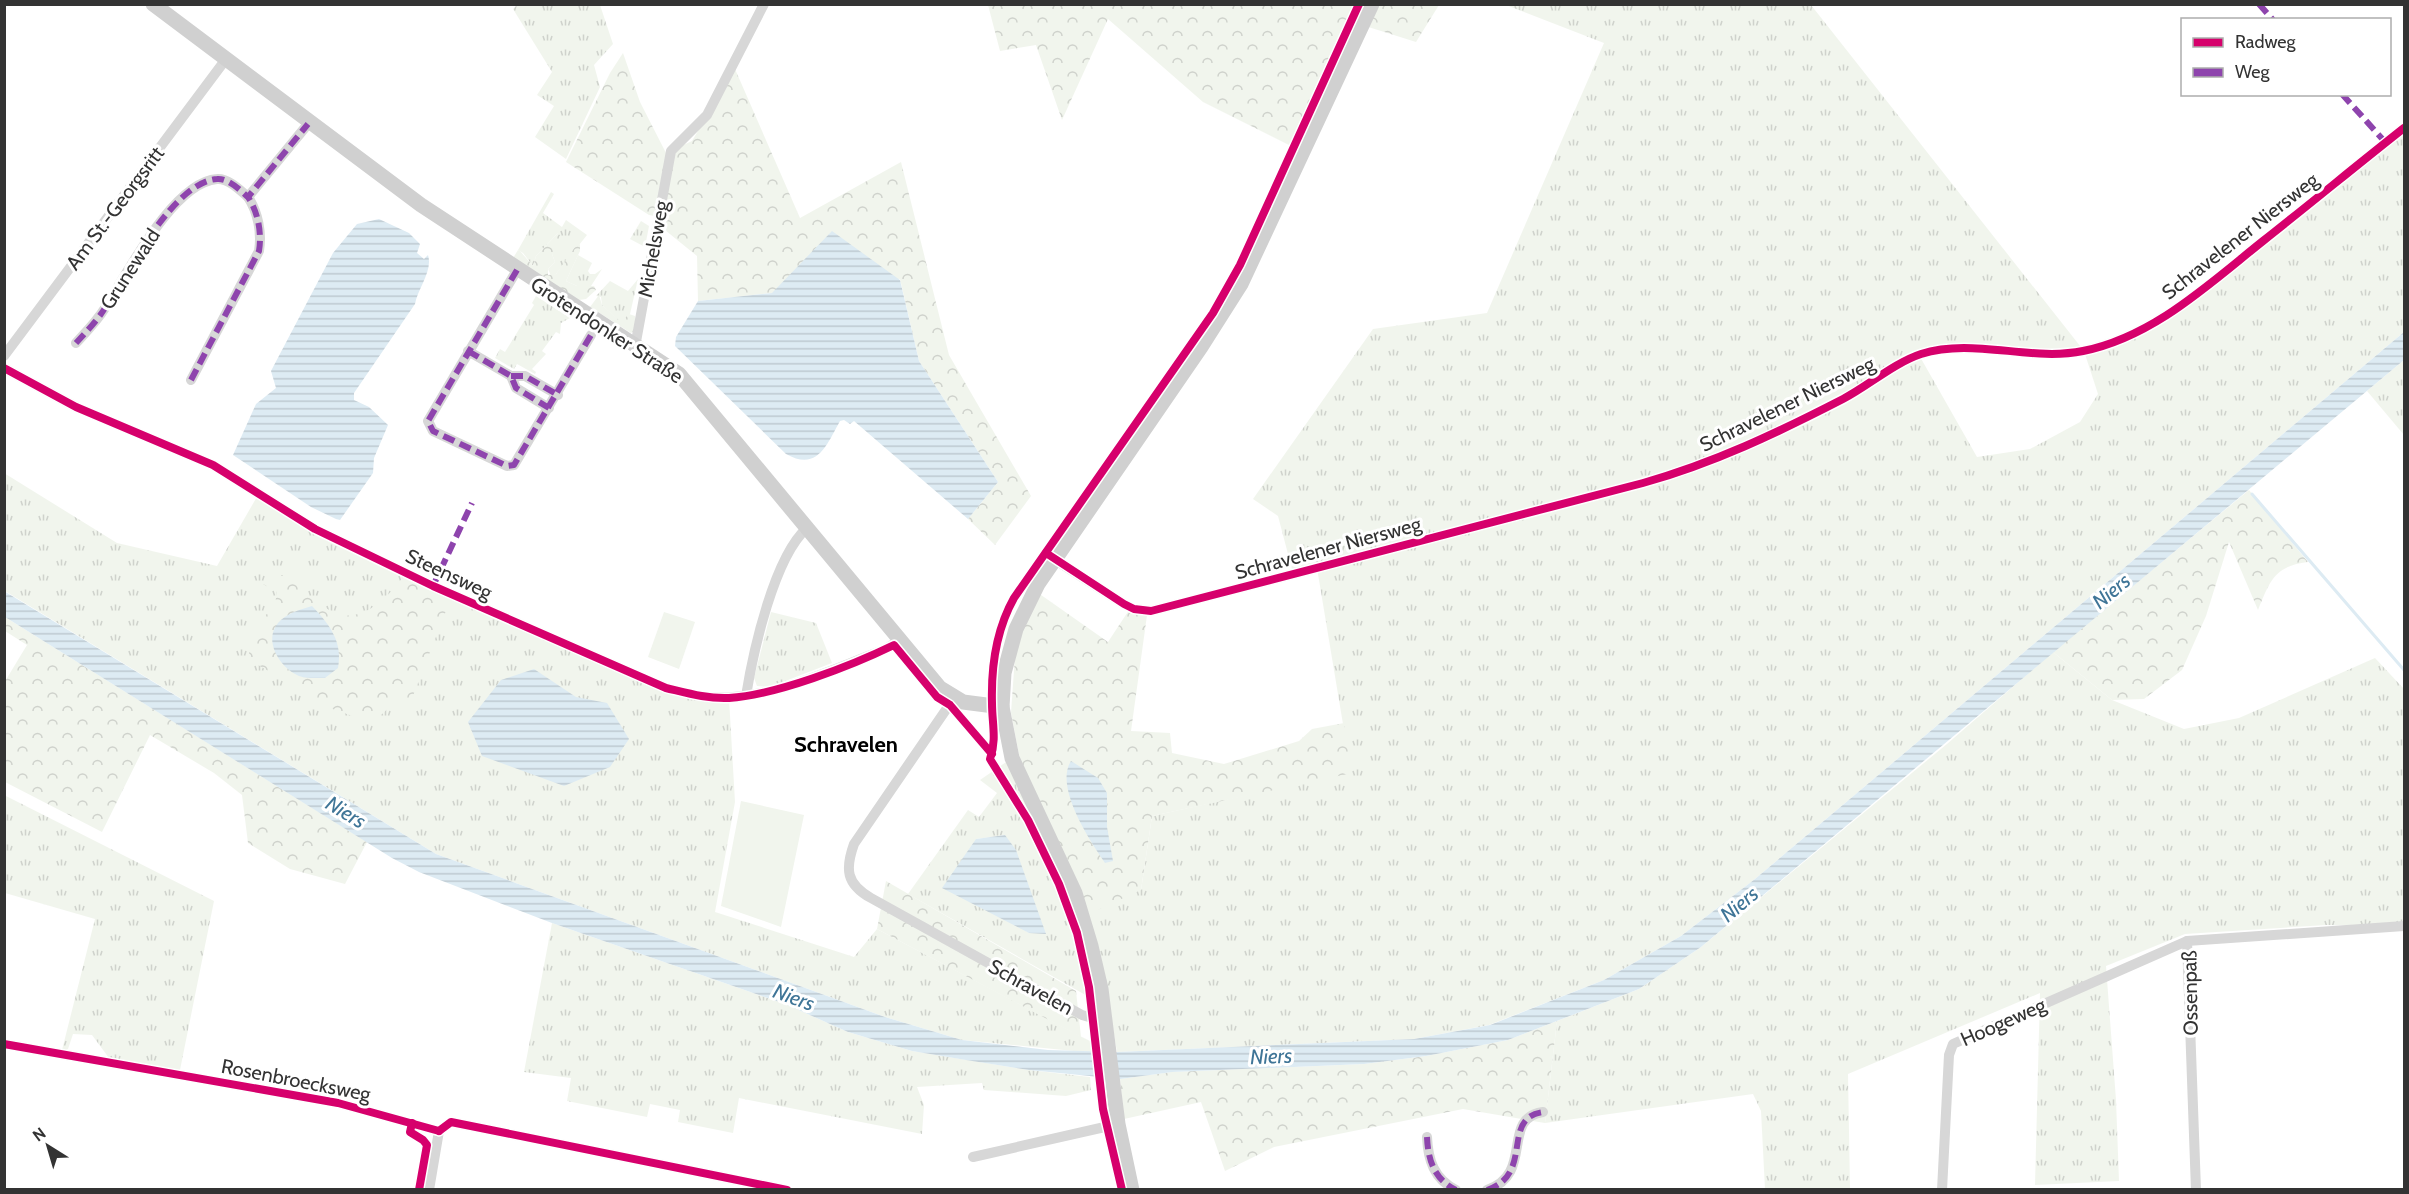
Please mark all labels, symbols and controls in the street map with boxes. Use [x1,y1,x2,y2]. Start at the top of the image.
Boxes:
legend [2181,18,2391,96]
text: Radweg [2235,31,2297,53]
text: Weg [2235,61,2271,83]
street label: Am St.-Georgsritt [61,141,169,274]
street label: Schravelener Niersweg [2157,167,2324,304]
street label: Michelsweg [633,198,674,299]
street label: Grunewald [95,224,165,314]
street label: Grotendonker Straße [526,272,688,388]
street label: Schravelener Niersweg [1696,351,1879,457]
street label: Schravelener Niersweg [1232,511,1425,584]
street label: Steensweg [402,544,497,605]
water label: Niers [2087,568,2135,614]
district label: Schravelen [794,731,898,758]
water label: Niers [321,790,371,834]
water label: Niers [1715,881,1763,927]
street label: Ossenpaß [2177,950,2203,1036]
street label: Schravelen [985,954,1077,1020]
water label: Niers [770,978,818,1016]
street label: Hoogeweg [1957,992,2050,1051]
water label: Niers [1249,1043,1293,1069]
street label: Rosenbroecksweg [219,1054,374,1106]
north arrow [18,1116,78,1176]
text: N [29,1123,50,1145]

